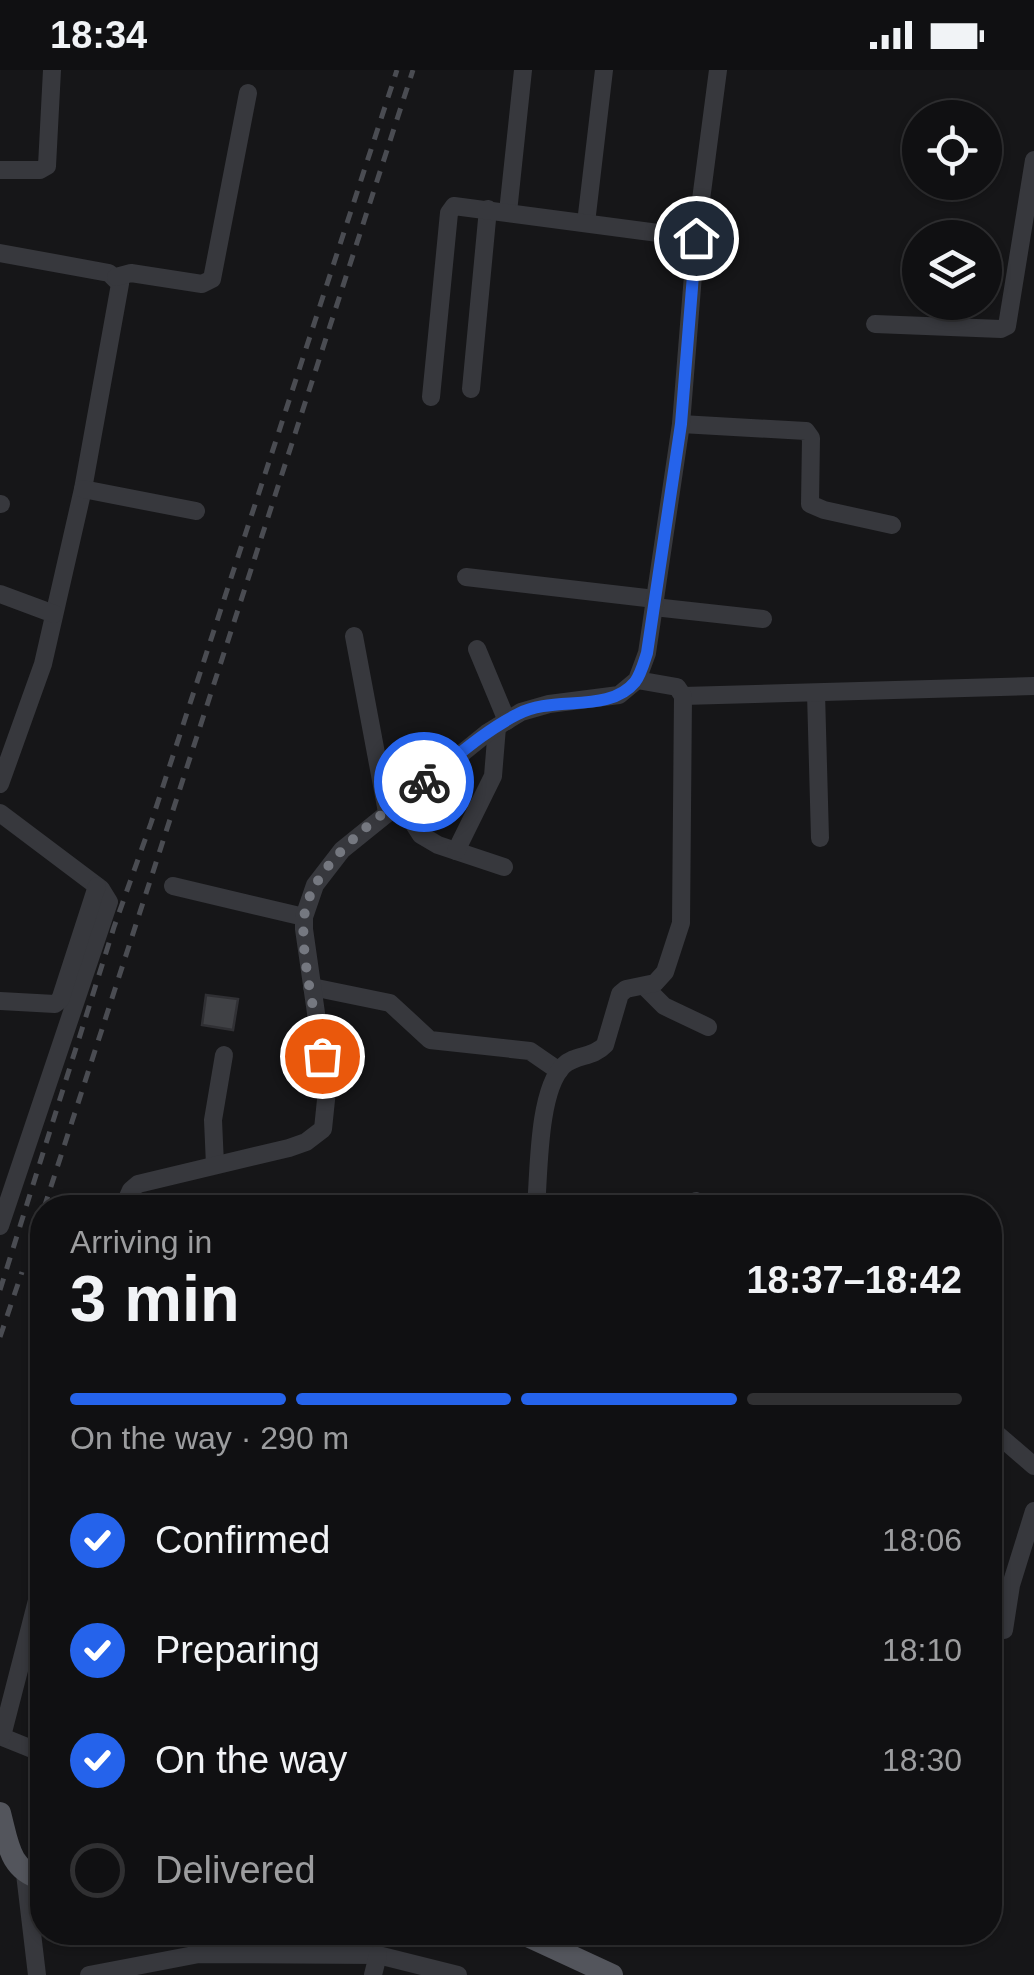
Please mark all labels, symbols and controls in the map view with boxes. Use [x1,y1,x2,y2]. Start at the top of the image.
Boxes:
text: 18:34 [50,14,147,56]
map controls [902,100,1002,320]
button: locate [902,100,1002,200]
pin [654,196,739,281]
icon: home [669,211,724,266]
button: layers [902,220,1002,320]
courier [374,732,474,832]
icon: bike [397,755,452,810]
pin [280,1014,365,1099]
icon: bag [295,1029,350,1084]
text: Arriving in [70,1224,212,1260]
text: 18:37–18:42 [746,1259,962,1301]
text: 3 min [70,1262,240,1335]
text: On the way · 290 m [70,1420,349,1456]
icon: check [70,1513,125,1568]
text: Confirmed [155,1519,330,1561]
text: 18:06 [882,1522,962,1558]
icon: check [70,1623,125,1678]
text: Preparing [155,1629,320,1671]
text: 18:10 [882,1632,962,1668]
icon: check [70,1733,125,1788]
text: On the way [155,1739,347,1781]
text: 18:30 [882,1742,962,1778]
text: Delivered [155,1849,316,1891]

